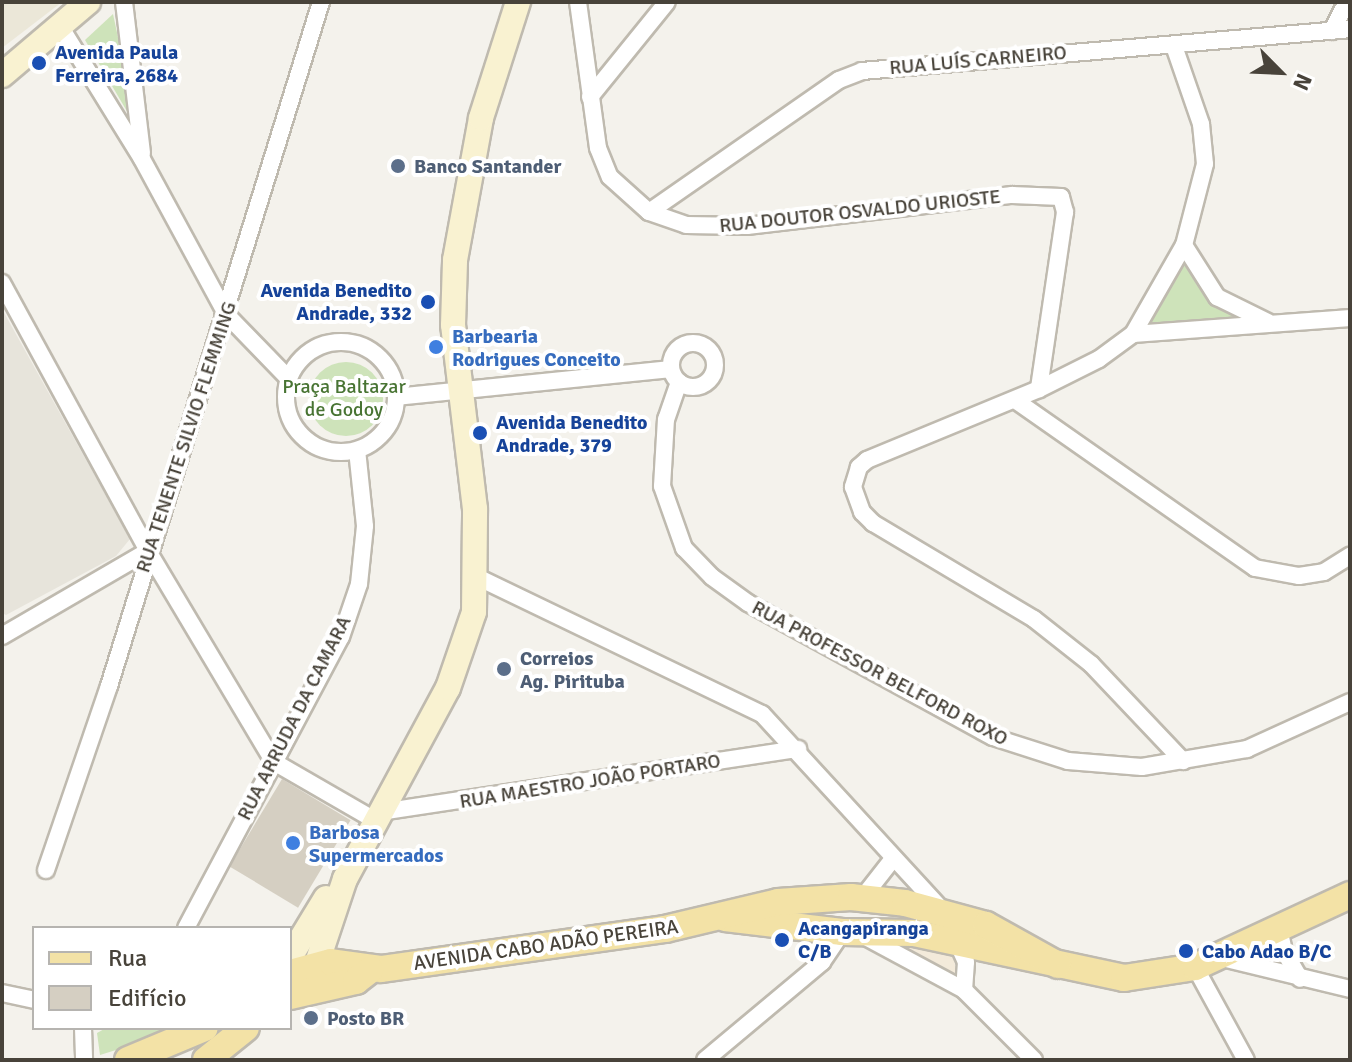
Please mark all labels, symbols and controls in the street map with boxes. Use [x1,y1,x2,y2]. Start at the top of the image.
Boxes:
north arrow [1240,32,1320,112]
place label: Avenida Paula Ferreira, 2684 [55,40,178,87]
street label: RUA LUÍS CARNEIRO [888,40,1068,80]
marker: Avenida Paula Ferreira, 2684 [30,54,48,72]
text: N [1287,69,1318,94]
place label: Banco Santander [414,154,561,178]
marker: Banco Santander [389,157,407,175]
street label: RUA DOUTOR OSVALDO URIOSTE [718,184,1002,238]
place label: Avenida Benedito Andrade, 332 [260,278,412,325]
marker: Avenida Benedito Andrade, 332 [419,293,437,311]
street label: RUA TENENTE SILVIO FLEMMING [131,298,241,576]
place label: Barbearia Rodrigues Conceito [452,324,621,371]
marker: Barbearia Rodrigues Conceito [427,338,445,356]
park label: Praça Baltazar de Godoy [282,375,406,422]
place label: Avenida Benedito Andrade, 379 [496,410,648,457]
marker: Avenida Benedito Andrade, 379 [471,424,489,442]
street label: RUA PROFESSOR BELFORD ROXO [748,595,1012,751]
street label: RUA ARRUDA DA CAMARA [232,612,356,824]
place label: Correios Ag. Pirituba [520,646,625,693]
marker: Correios Ag. Pirituba [495,660,513,678]
street label: RUA MAESTRO JOÃO PORTARO [458,749,722,813]
place label: Barbosa Supermercados [309,820,443,867]
marker: Barbosa Supermercados [284,834,302,852]
street label: AVENIDA CABO ADÃO PEREIRA [412,915,680,975]
place label: Acangapiranga C/B [798,916,929,963]
legend [32,926,292,1030]
marker: Acangapiranga C/B [773,931,791,949]
place label: Cabo Adao B/C [1202,939,1331,963]
marker: Cabo Adao B/C [1177,942,1195,960]
text: Rua [108,943,147,973]
text: Edifício [108,983,186,1013]
place label: Posto BR [327,1006,404,1030]
marker: Posto BR [302,1009,320,1027]

